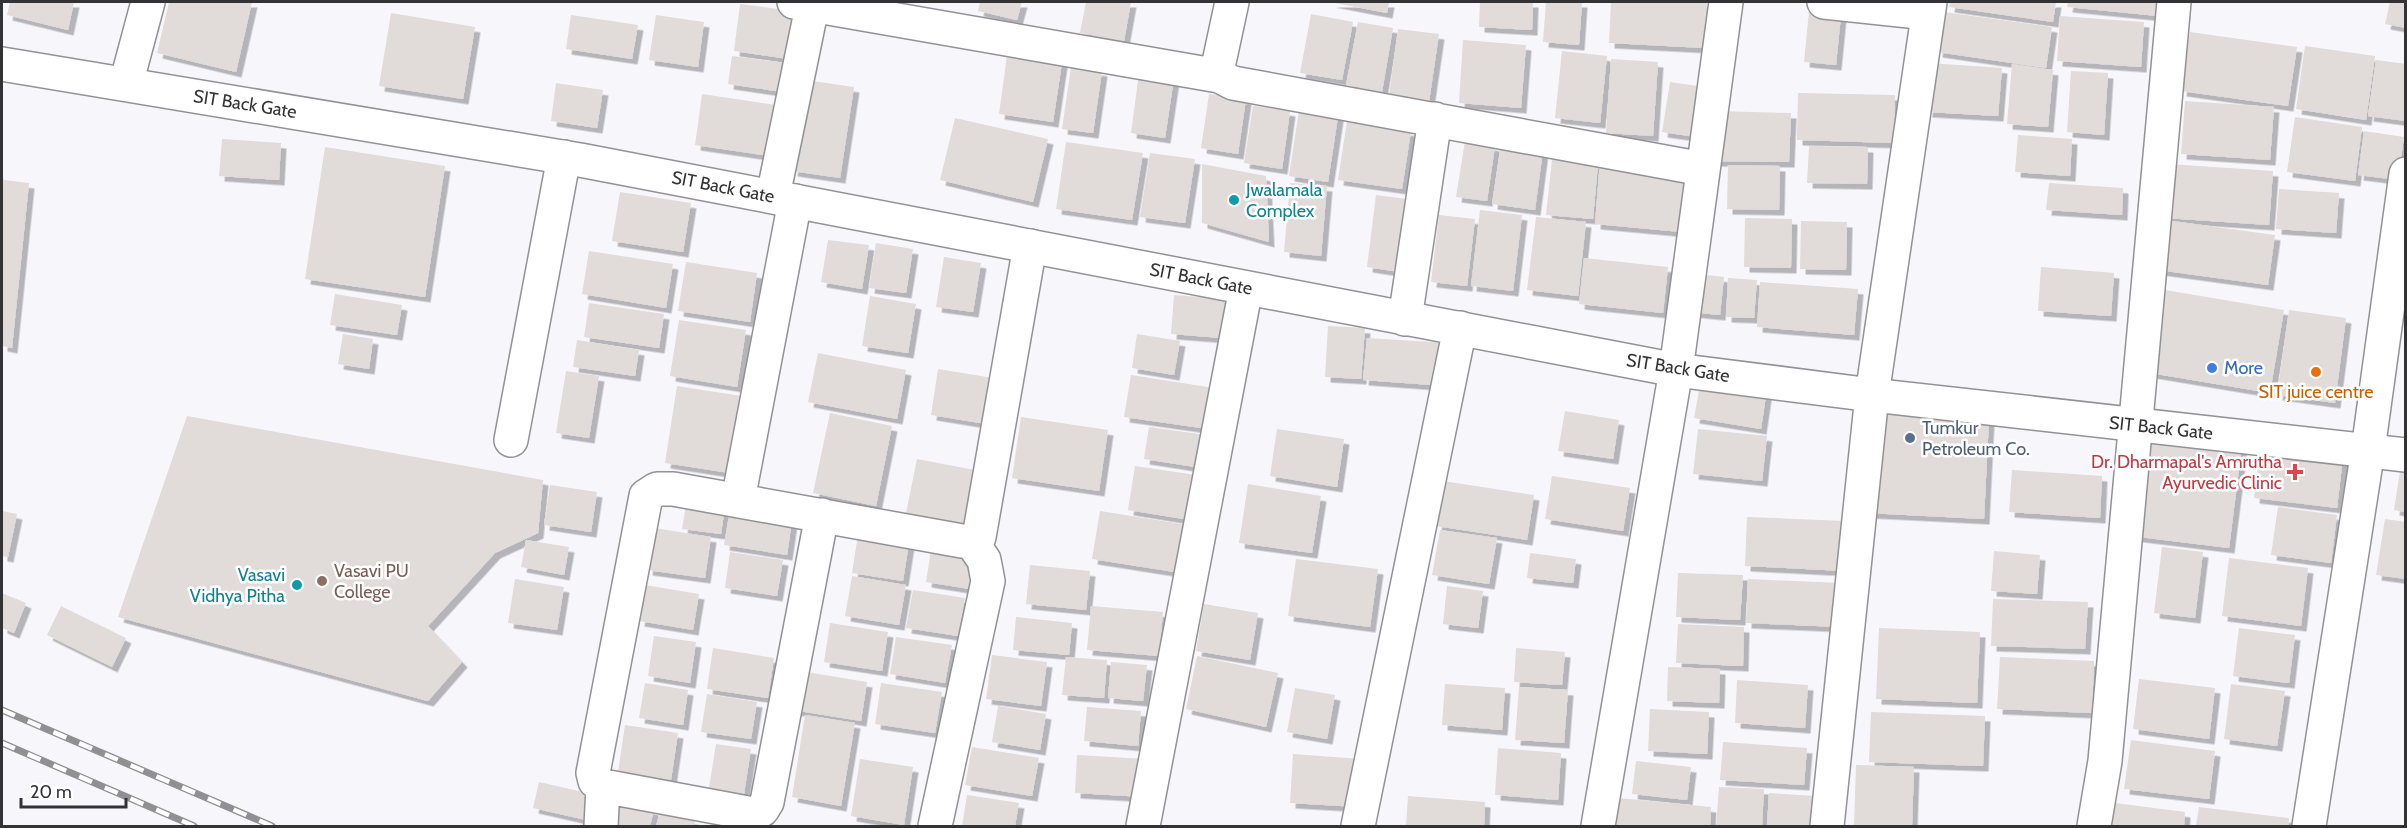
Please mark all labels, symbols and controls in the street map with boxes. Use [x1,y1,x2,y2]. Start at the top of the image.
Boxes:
street label: SIT Back Gate [192,85,298,123]
street label: SIT Back Gate [670,166,776,208]
place label: Jwalamala Complex [1245,179,1323,222]
marker: Jwalamala Complex [1227,193,1241,207]
street label: SIT Back Gate [1148,258,1254,300]
street label: SIT Back Gate [1625,349,1731,387]
place label: More [2224,357,2263,379]
marker: More [2205,361,2219,375]
marker: SIT juice centre [2309,365,2323,379]
place label: SIT juice centre [2258,381,2374,403]
street label: SIT Back Gate [2108,412,2214,444]
place label: Tumkur Petroleum Co. [1922,417,2030,460]
marker: Tumkur Petroleum Co. [1903,431,1917,445]
place label: Dr. Dharmapal's Amrutha Ayurvedic Clinic [2091,451,2282,494]
marker: Dr. Dharmapal's Amrutha Ayurvedic Clinic [2286,463,2304,481]
place label: Vasavi PU College [334,560,409,603]
place label: Vasavi Vidhya Pitha [190,564,285,607]
marker: Vasavi PU College [315,574,329,588]
marker: Vasavi Vidhya Pitha [290,578,304,592]
scale bar [21,771,126,809]
text: 20 m [30,781,72,803]

